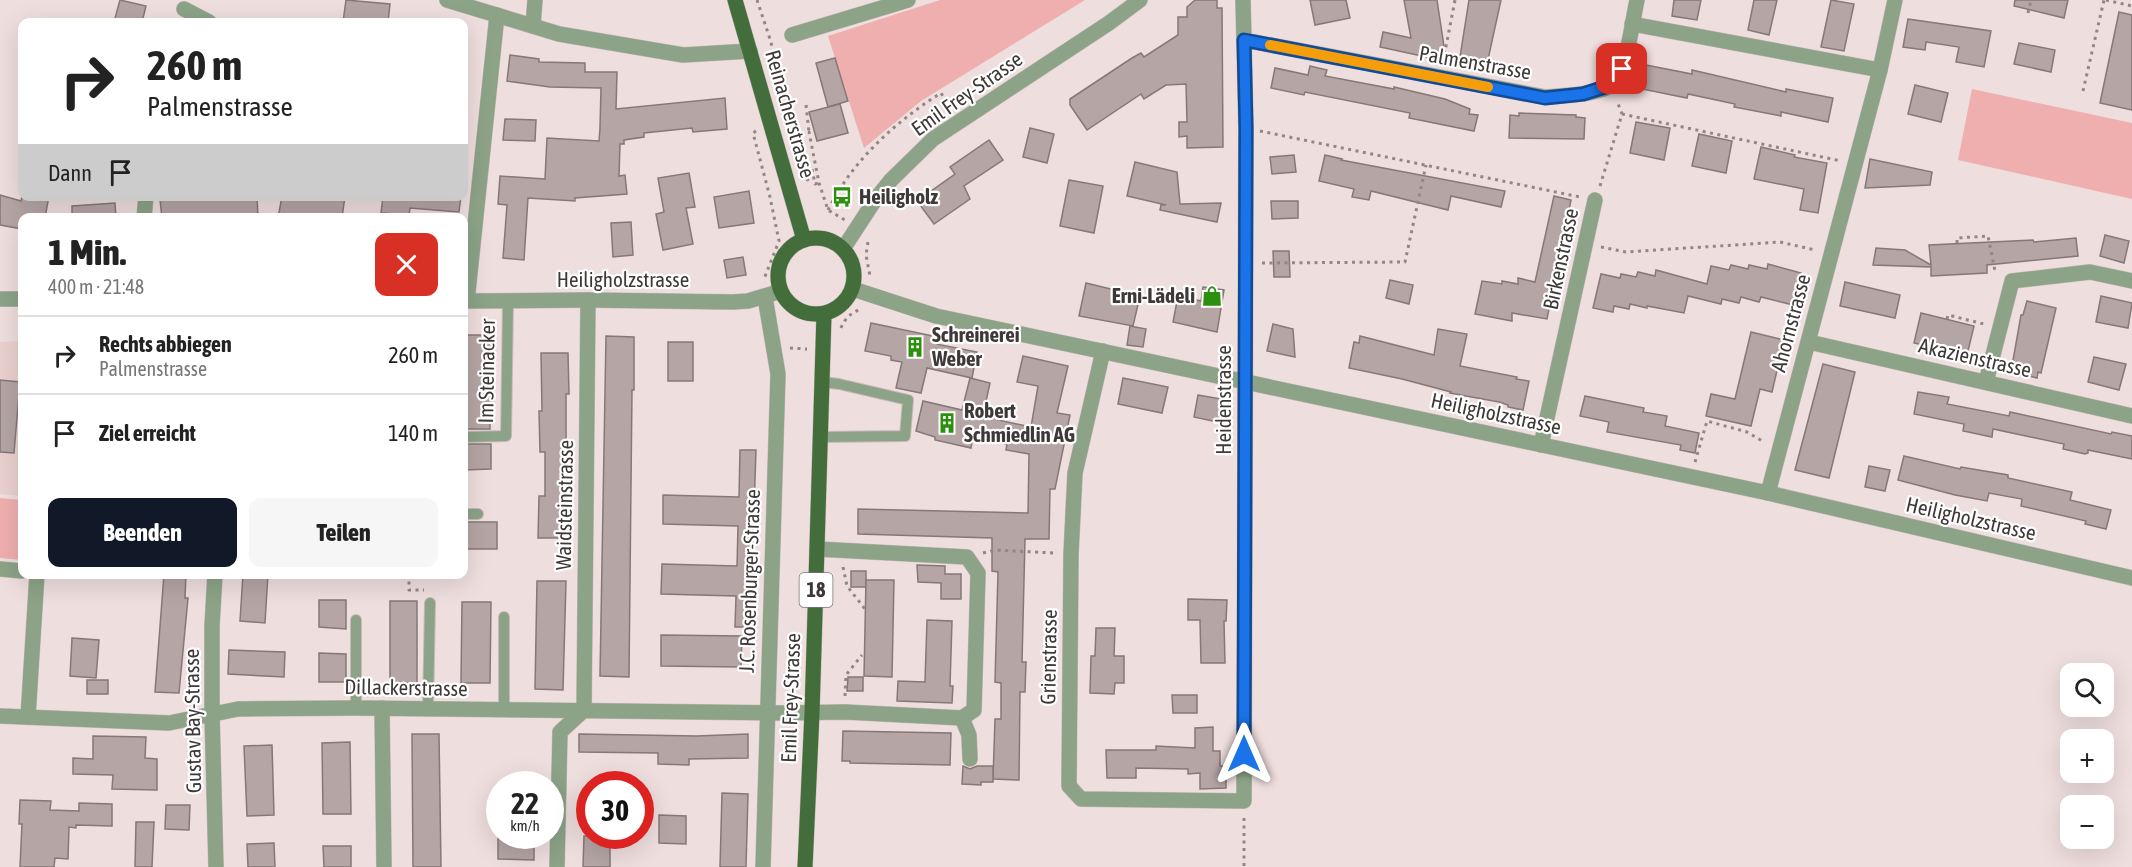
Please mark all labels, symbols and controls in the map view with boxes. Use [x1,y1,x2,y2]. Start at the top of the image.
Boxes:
street label: Palmenstrasse [1417,40,1533,84]
text: 260 m [147,41,242,89]
icon: right [48,42,126,120]
pin [1596,43,1647,94]
street label: Emil Frey-Strasse [906,46,1026,140]
street label: Reinacherstrasse [761,47,821,180]
icon: arrive [1605,52,1638,85]
text: Palmenstrasse [147,91,293,122]
icon: arrive [104,156,137,189]
text: Dann [48,160,92,186]
place label: Heiligholz [859,184,939,208]
bus stop icon: Heiligholz [830,185,854,209]
street label: Birkenstrasse [1538,206,1582,312]
text: 1 Min. [48,231,126,273]
button: close [375,233,438,296]
street label: Heiligholzstrasse [557,267,689,291]
street label: Ahornstrasse [1765,271,1815,374]
text: 400 m · 21:48 [48,275,144,298]
place label: Erni-Lädeli [1112,283,1195,307]
shop icon: Erni-Lädeli [1200,284,1224,308]
street label: Im Steinacker [473,318,499,424]
place label: Schreinerei Weber [931,322,1020,370]
text: Rechts abbiegen [99,331,232,357]
street label: Akazienstrasse [1917,332,2034,382]
building icon: Schreinerei Weber [903,335,927,359]
icon: right [48,339,81,372]
text: 260 m [388,342,438,368]
street label: Heidenstrasse [1211,345,1235,455]
text: Palmenstrasse [99,357,207,380]
street label: Heiligholzstrasse [1429,388,1564,439]
place label: Robert Schmiedlin AG [964,398,1075,446]
building icon: Robert Schmiedlin AG [935,411,959,435]
icon: arrive [48,417,81,450]
text: Ziel erreicht [99,420,196,446]
text: 140 m [388,420,438,446]
street label: Waidsteinstrasse [551,440,577,570]
street label: J.C. Rosenburger-Strasse [734,489,764,673]
street label: Heiligholzstrasse [1904,491,2038,545]
button: Beenden [48,498,237,567]
button: Teilen [249,498,438,567]
road number: 18 [800,573,832,607]
street label: Grienstrasse [1035,609,1061,705]
street label: Emil Frey-Strasse [776,633,804,763]
street label: Gustav Bay-Strasse [179,649,205,793]
map controls [2060,663,2114,849]
button: search [2060,663,2114,717]
street label: Dillackerstrasse [344,674,468,700]
position arrow [1212,722,1276,786]
button: + [2060,729,2114,783]
speed limit sign: 30 [576,771,654,849]
text: 22 [511,786,539,820]
button: − [2060,795,2114,849]
text: km/h [510,817,540,834]

